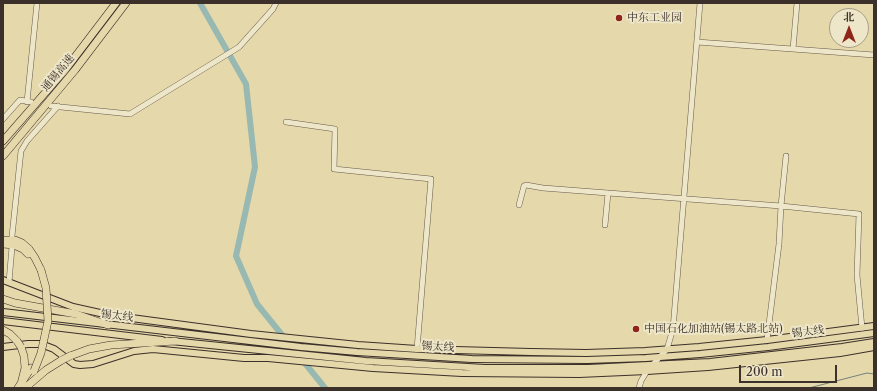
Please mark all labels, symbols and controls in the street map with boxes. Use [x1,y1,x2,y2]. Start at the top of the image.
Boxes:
north arrow [829,8,869,48]
text: 北 [844,10,855,24]
place label: 中东工业园 [627,11,682,25]
marker: 中东工业园 [614,13,624,23]
street label: 通锡高速 [39,52,77,94]
street label: 锡太线 [100,307,134,325]
place label: 中国石化加油站(锡太路北站) [644,322,783,336]
street label: 锡太线 [791,323,825,341]
marker: 中国石化加油站(锡太路北站) [631,324,641,334]
street label: 锡太线 [421,340,455,354]
scale bar [741,357,839,383]
text: 200 m [746,364,783,379]

